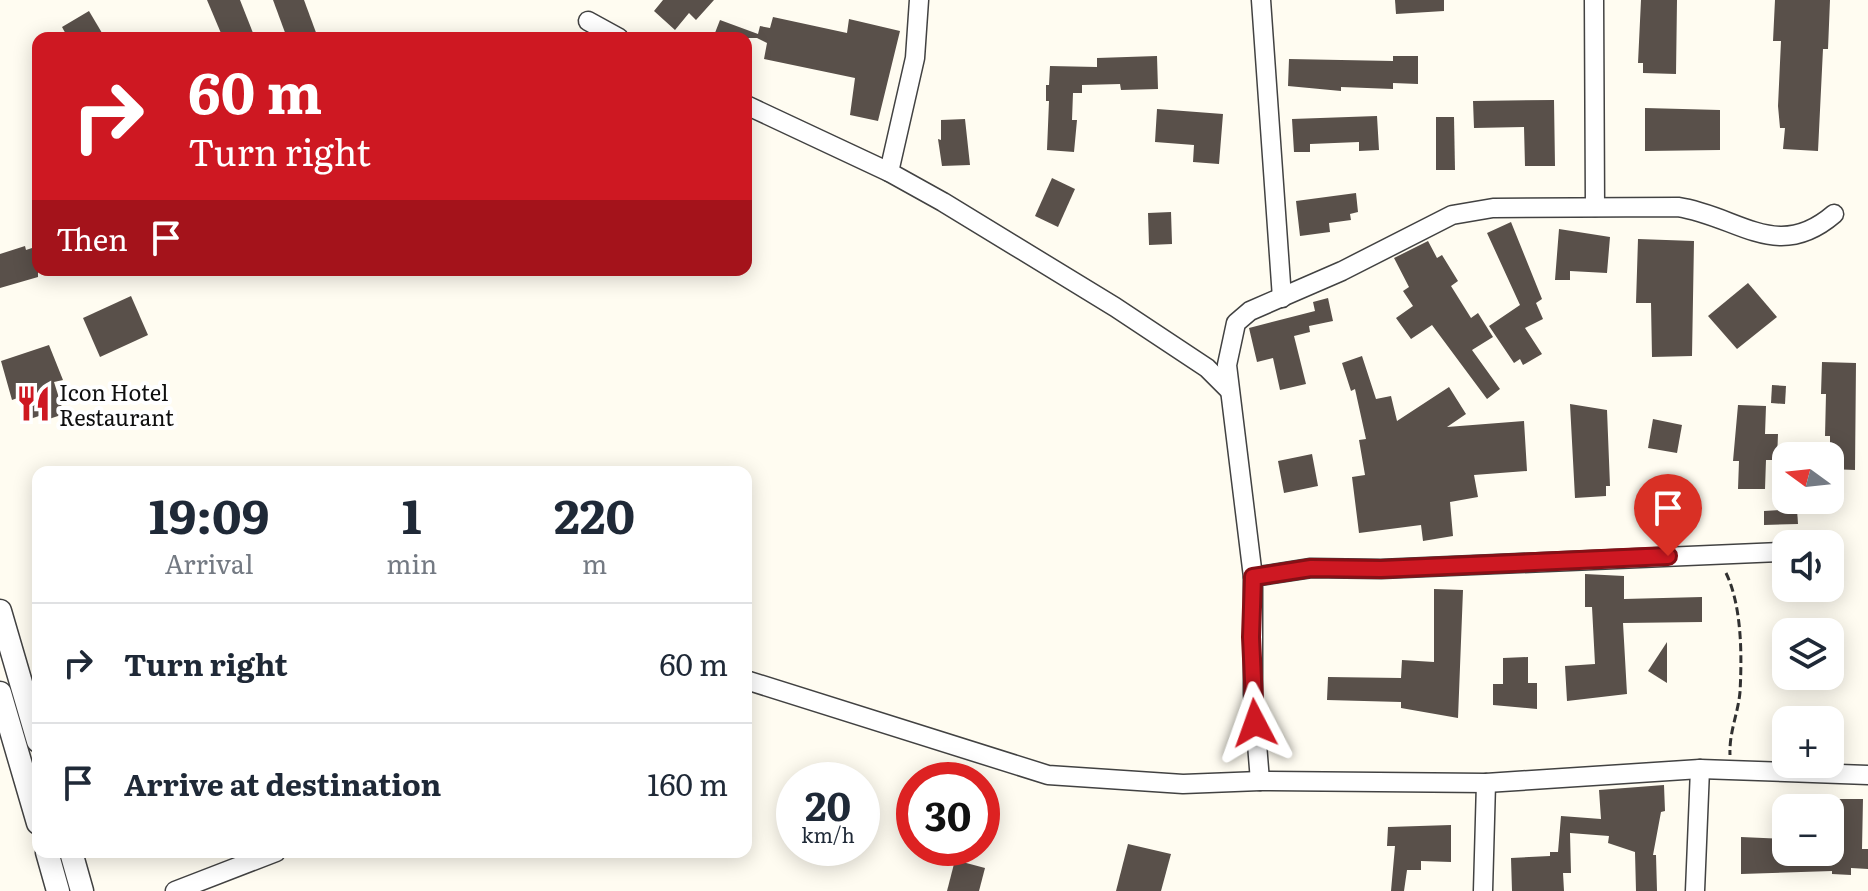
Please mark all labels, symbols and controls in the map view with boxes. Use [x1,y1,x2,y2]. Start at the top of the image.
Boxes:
text: 60 m [188,48,322,131]
icon: right [56,64,160,168]
text: Turn right [188,124,371,177]
text: Then [56,216,128,260]
icon: arrive [144,216,188,260]
place label: Icon Hotel Restaurant [59,375,174,433]
restaurant icon: Icon Hotel Restaurant [14,385,52,423]
north arrow [1772,442,1844,514]
map controls [1772,442,1844,866]
pin [1634,474,1702,556]
text: 19:09 [149,478,269,549]
text: 1 [402,478,422,549]
text: 220 [554,478,635,549]
icon: arrive [1646,486,1690,530]
button: sound [1772,530,1844,602]
text: Arrival [165,543,253,582]
text: min [386,543,437,582]
text: m [582,543,607,582]
button: layers [1772,618,1844,690]
icon: right [56,641,100,685]
text: Turn right [124,641,288,685]
text: 60 m [659,641,728,685]
position arrow [1213,681,1297,765]
button: + [1772,706,1844,778]
icon: arrive [56,761,100,805]
text: Arrive at destination [124,761,441,805]
text: 160 m [647,761,728,805]
speed limit sign: 30 [896,762,1000,866]
text: 20 [805,774,851,833]
button: − [1772,794,1844,866]
text: km/h [801,819,855,849]

